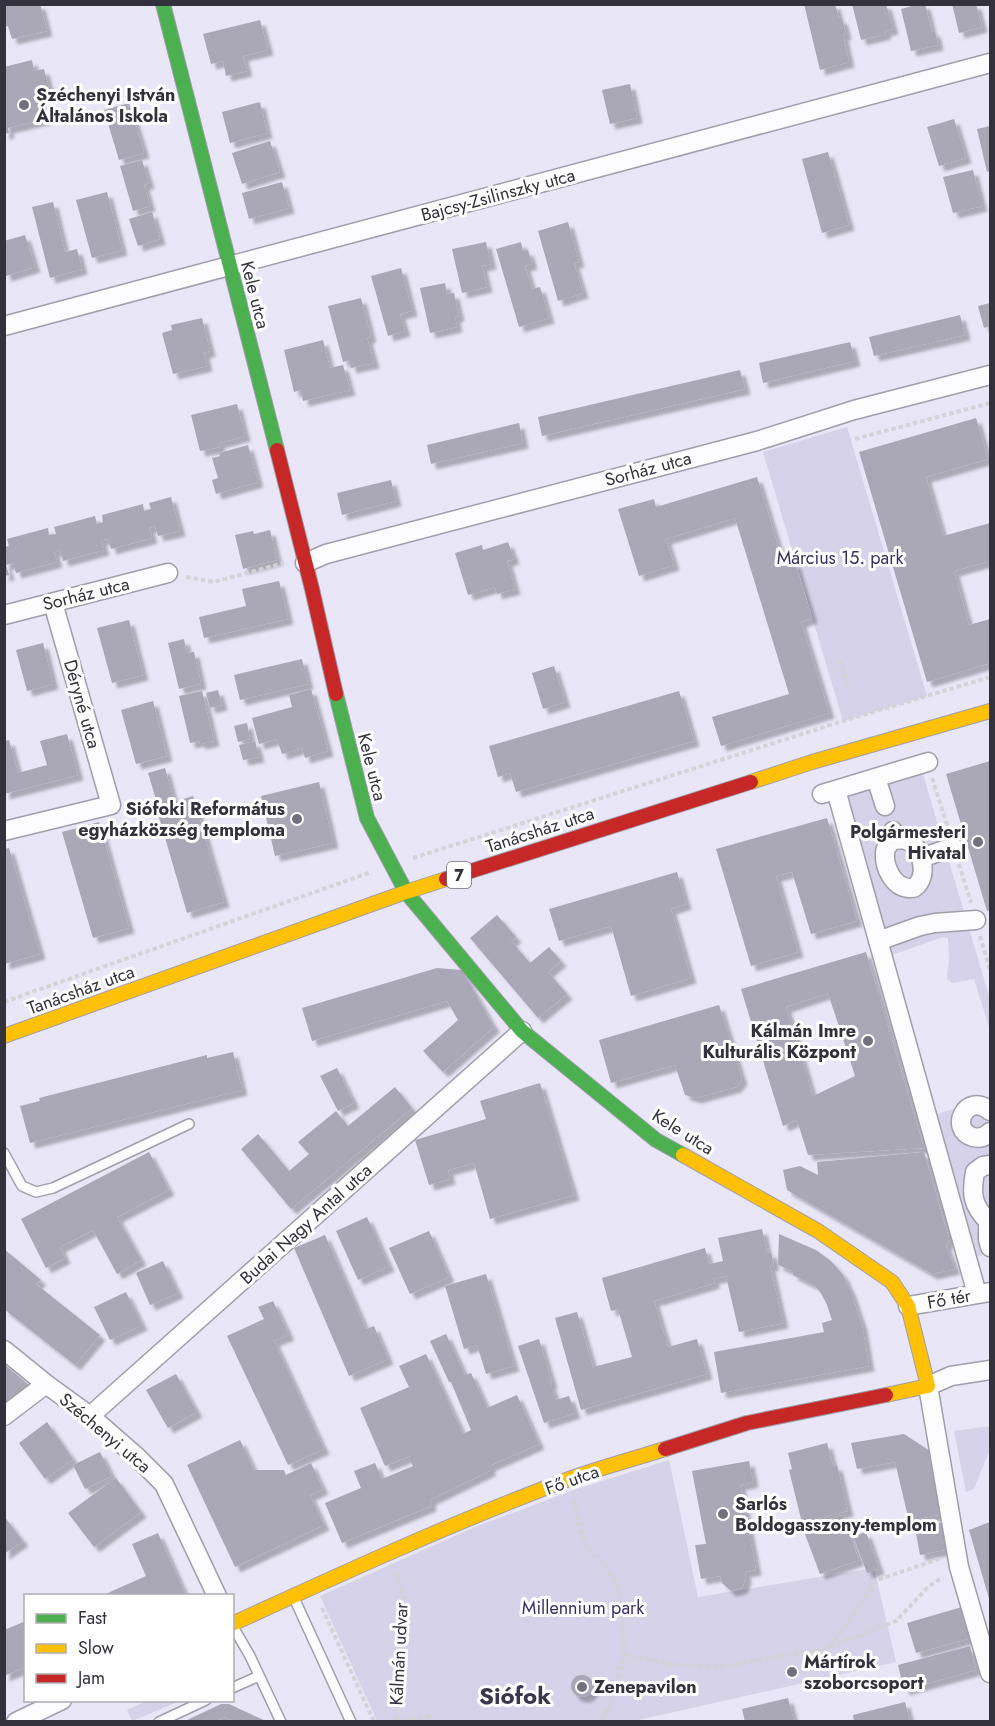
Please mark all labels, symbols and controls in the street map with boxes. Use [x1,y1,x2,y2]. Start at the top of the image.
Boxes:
place label: Széchenyi István Általános Iskola [35,82,175,129]
marker: Széchenyi István Általános Iskola [17,98,31,112]
street label: Bajcsy-Zsilinszky utca [418,162,578,228]
street label: Kele utca [234,259,276,331]
street label: Sorház utca [602,445,694,493]
park label: Március 15. park [777,545,903,571]
street label: Sorház utca [40,571,132,617]
street label: Déryné utca [57,657,107,751]
street label: Kele utca [351,731,393,803]
place label: Siófoki Református egyházközség temploma [78,796,285,843]
street label: Tanácsház utca [483,800,597,860]
marker: Siófoki Református egyházközség temploma [290,812,304,826]
place label: Polgármesteri Hivatal [850,819,966,866]
marker: Polgármesteri Hivatal [971,835,985,849]
road number: 7 [447,862,471,888]
street label: Tanácsház utca [24,959,138,1021]
place label: Kálmán Imre Kulturális Központ [702,1018,856,1065]
marker: Kálmán Imre Kulturális Központ [861,1034,875,1048]
street label: Kele utca [647,1103,719,1161]
street label: Budai Nagy Antal utca [234,1158,378,1290]
street label: Fő tér [925,1282,974,1316]
street label: Széchenyi utca [53,1387,157,1479]
street label: Fő utca [542,1458,602,1502]
place label: Sarlós Boldogasszony-templom [735,1491,937,1538]
marker: Sarlós Boldogasszony-templom [716,1507,730,1521]
legend [24,1594,234,1702]
park label: Millennium park [522,1595,644,1621]
street label: Kálmán udvar [383,1601,415,1706]
text: Fast [78,1605,107,1631]
text: Slow [78,1635,115,1661]
place label: Mártírok szoborcsoport [804,1649,924,1696]
text: Jam [76,1665,105,1691]
marker: Mártírok szoborcsoport [785,1665,799,1679]
place label: Zenepavilon [594,1674,697,1700]
district label: Siófok [479,1678,551,1713]
marker: Zenepavilon [575,1680,589,1694]

